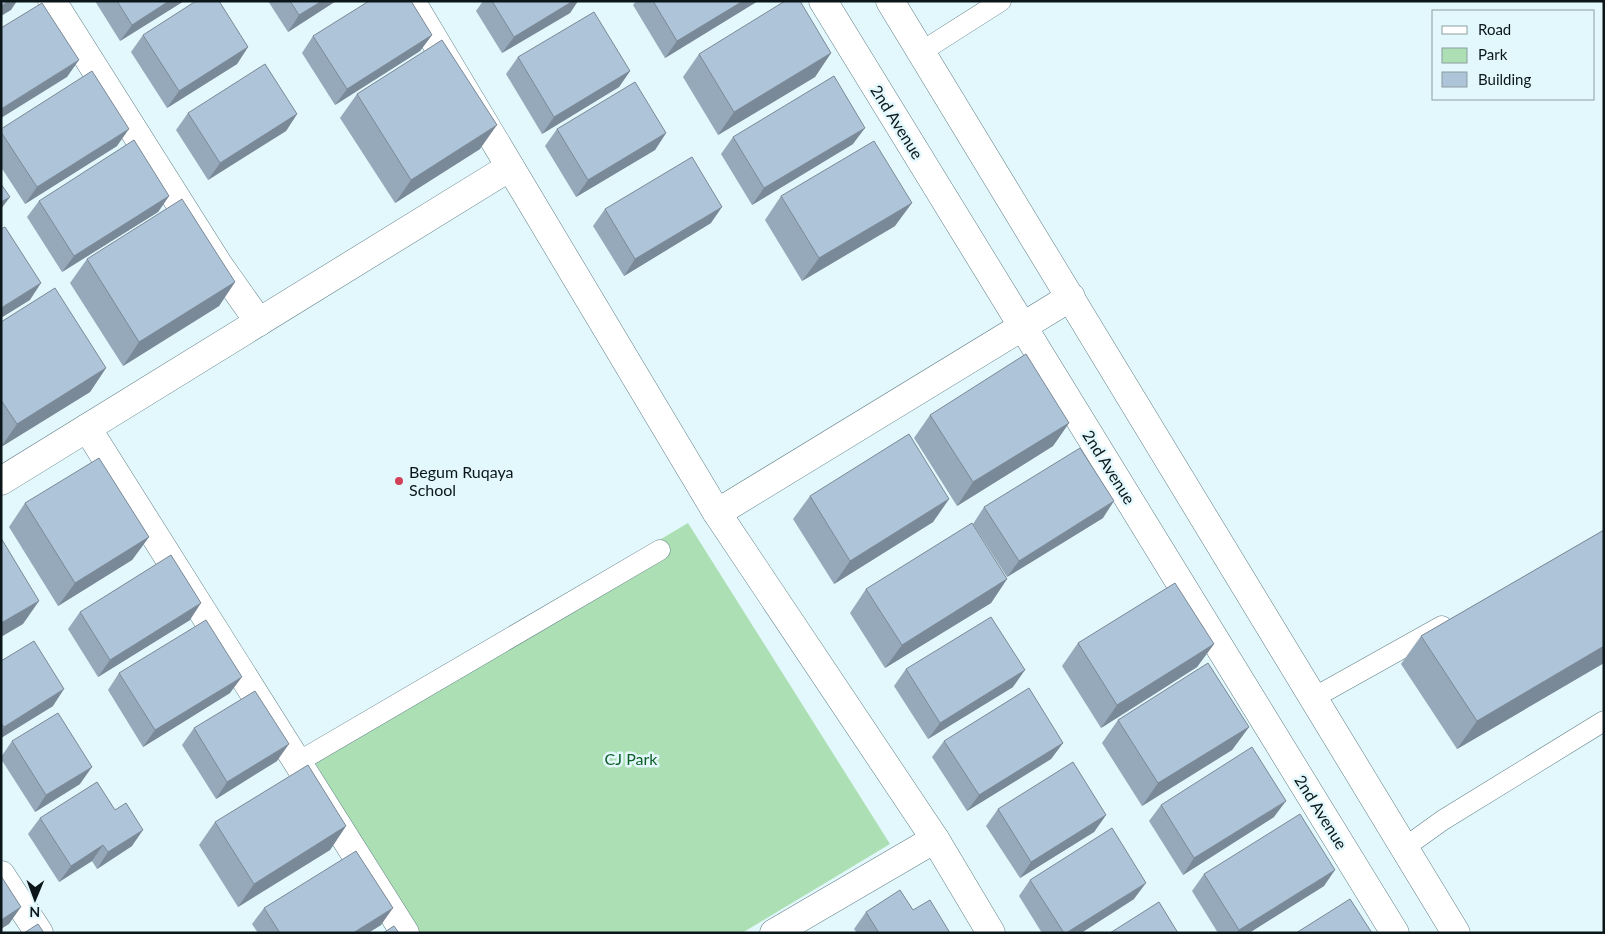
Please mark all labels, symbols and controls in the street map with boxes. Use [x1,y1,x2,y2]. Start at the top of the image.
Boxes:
legend [1432,10,1595,100]
text: Road [1478,20,1511,38]
text: Park [1478,45,1508,63]
text: Building [1478,70,1531,88]
street label: 2nd Avenue [867,81,928,162]
street label: 2nd Avenue [1079,426,1140,507]
place label: Begum Ruqaya School [409,462,514,499]
marker: Begum Ruqaya School [393,475,405,487]
park label: CJ Park [605,749,658,768]
street label: 2nd Avenue [1291,771,1352,852]
north arrow [10,874,60,924]
text: N [29,904,40,921]

